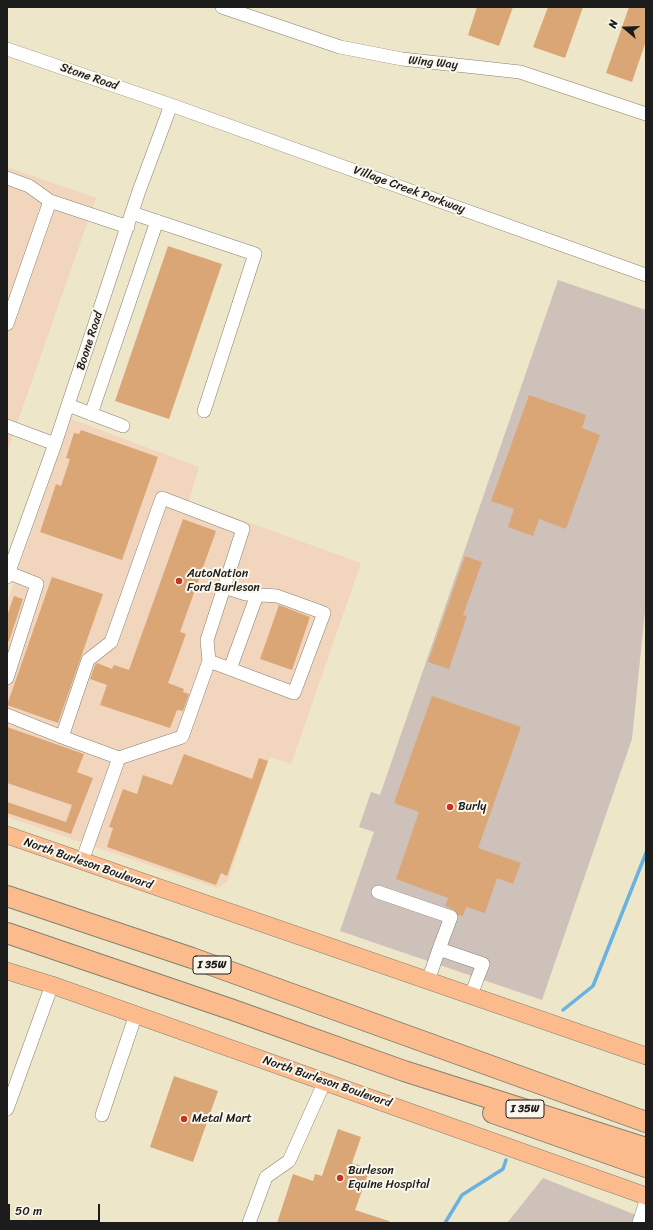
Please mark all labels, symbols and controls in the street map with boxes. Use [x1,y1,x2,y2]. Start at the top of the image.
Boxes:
north arrow [605,8,645,48]
text: N [603,17,623,31]
street label: Wing Way [408,53,458,73]
street label: Stone Road [58,60,120,94]
street label: Village Creek Parkway [351,163,467,217]
street label: Boone Road [74,310,106,372]
place label: AutoNation Ford Burleson [187,567,260,595]
marker: AutoNation Ford Burleson [174,576,184,586]
place label: Burly [458,800,486,814]
marker: Burly [445,802,455,812]
street label: North Burleson Boulevard [22,835,154,893]
road number: I 35W [193,956,231,974]
street label: North Burleson Boulevard [261,1053,393,1111]
road number: I 35W [506,1100,544,1118]
place label: Metal Mart [192,1112,252,1126]
marker: Metal Mart [179,1114,189,1124]
place label: Burleson Equine Hospital [348,1164,430,1192]
marker: Burleson Equine Hospital [335,1173,345,1183]
scale bar [10,1196,102,1222]
text: 50 m [15,1200,42,1222]

